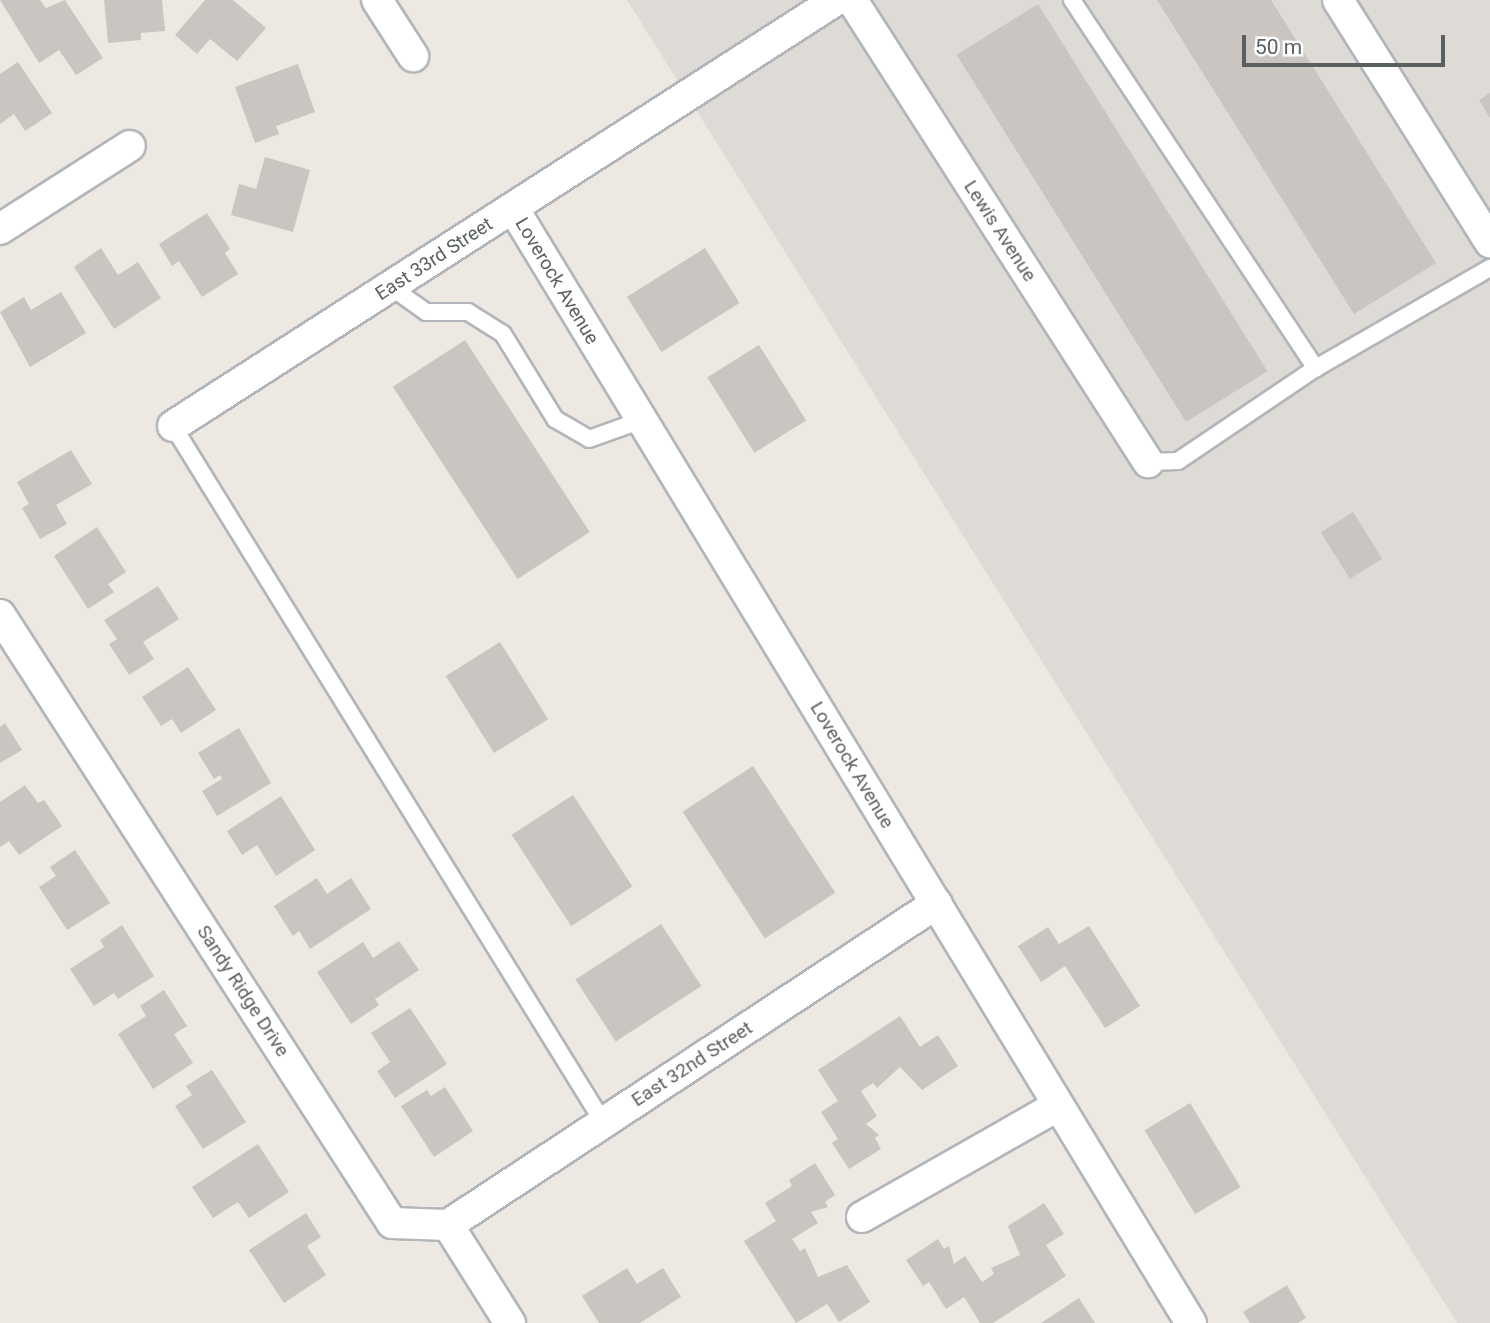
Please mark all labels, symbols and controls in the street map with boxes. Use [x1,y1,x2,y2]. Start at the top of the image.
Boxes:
scale bar [1245,21,1448,65]
text: 50 m [1255,35,1302,59]
street label: Lewis Avenue [959,176,1041,286]
street label: East 33rd Street [371,213,497,305]
street label: Loverock Avenue [510,214,604,348]
street label: Loverock Avenue [805,698,899,832]
street label: Sandy Ridge Drive [192,921,294,1061]
street label: East 32nd Street [627,1017,757,1111]

